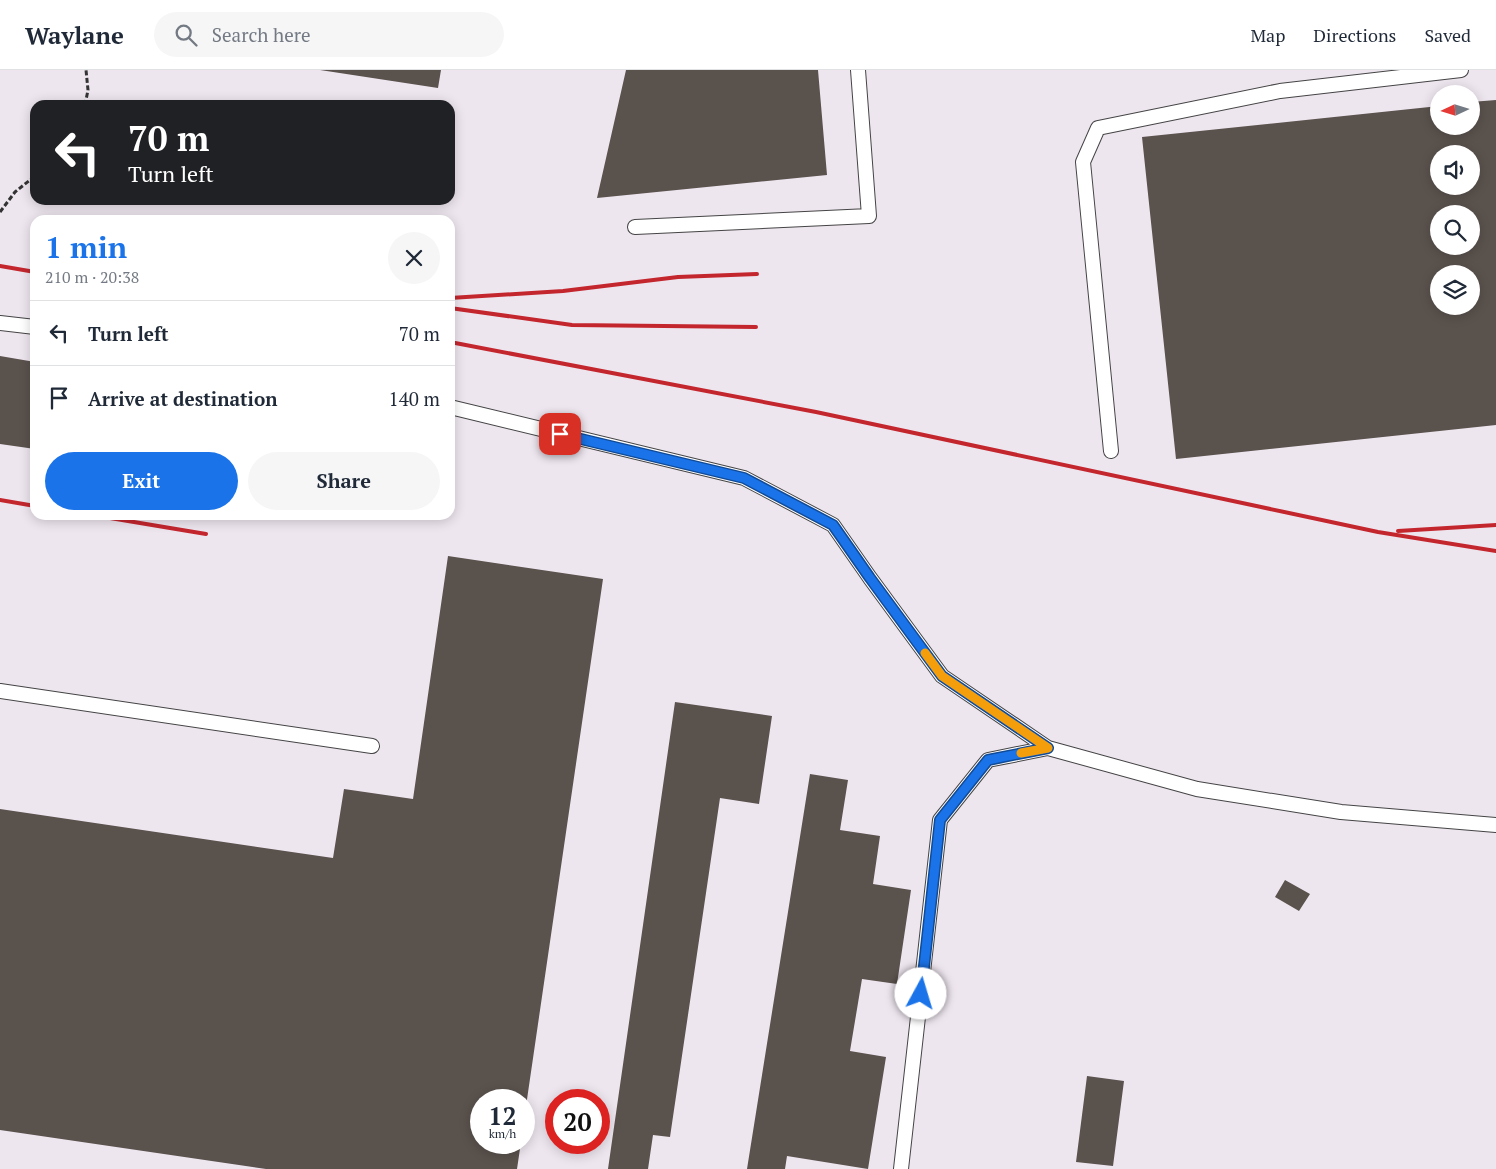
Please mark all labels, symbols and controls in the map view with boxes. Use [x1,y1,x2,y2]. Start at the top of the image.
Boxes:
search box [154,12,504,57]
text: Waylane [25,19,124,51]
icon: search [172,21,200,49]
text: Search here [212,22,311,47]
text: Map [1250,23,1285,47]
text: Directions [1313,23,1396,47]
text: Saved [1424,23,1471,47]
north arrow [1430,85,1480,135]
map controls [1430,85,1480,315]
text: 70 m [128,115,209,161]
icon: left [45,120,110,185]
button: sound [1430,145,1480,195]
text: Turn left [128,159,214,188]
button: search [1430,205,1480,255]
text: 1 min [45,227,127,267]
button: close [388,232,440,284]
button: layers [1430,265,1480,315]
text: 210 m · 20:38 [45,266,139,288]
icon: left [45,319,73,347]
text: Turn left [88,321,169,346]
text: 70 m [399,321,440,346]
icon: arrive [45,384,73,412]
text: Arrive at destination [88,386,277,411]
text: 140 m [389,386,440,411]
pin [539,413,581,455]
icon: arrive [546,420,574,448]
button: Exit [45,452,238,510]
button: Share [248,452,440,510]
position arrow [894,967,946,1019]
speed limit sign: 20 [545,1089,610,1154]
text: 12 [488,1099,517,1132]
text: km/h [489,1126,516,1141]

